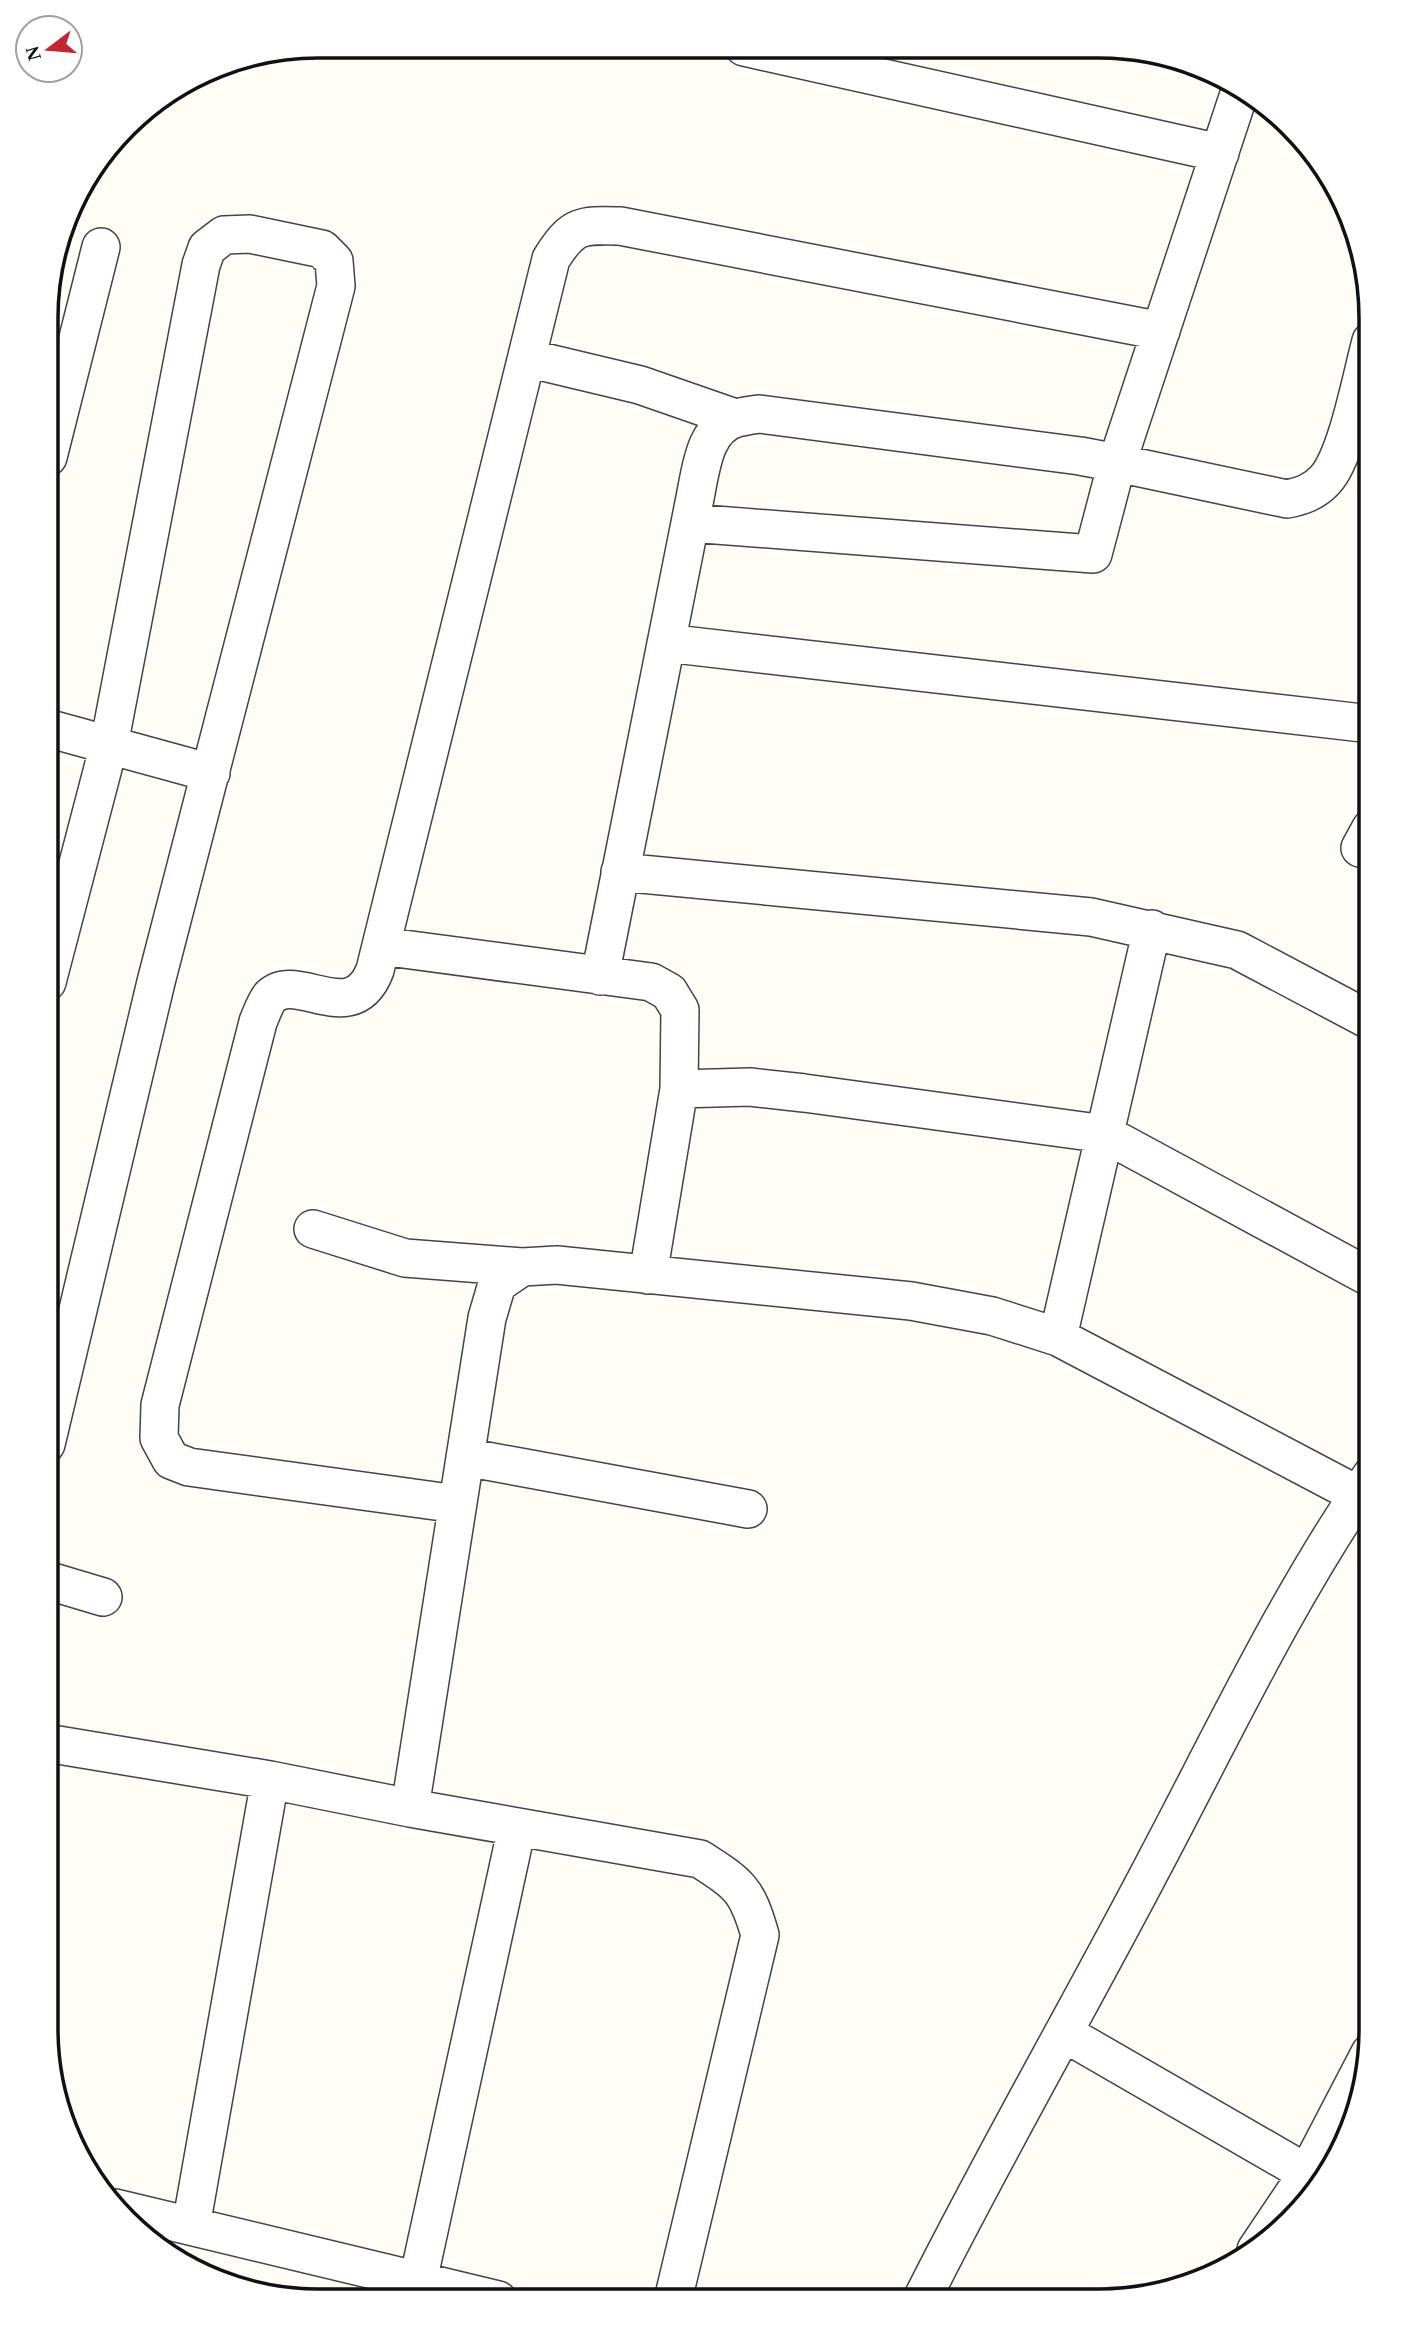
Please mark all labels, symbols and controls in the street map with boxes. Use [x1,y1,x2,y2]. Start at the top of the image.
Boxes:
north arrow [14,14,84,84]
text: N [21,44,45,63]

